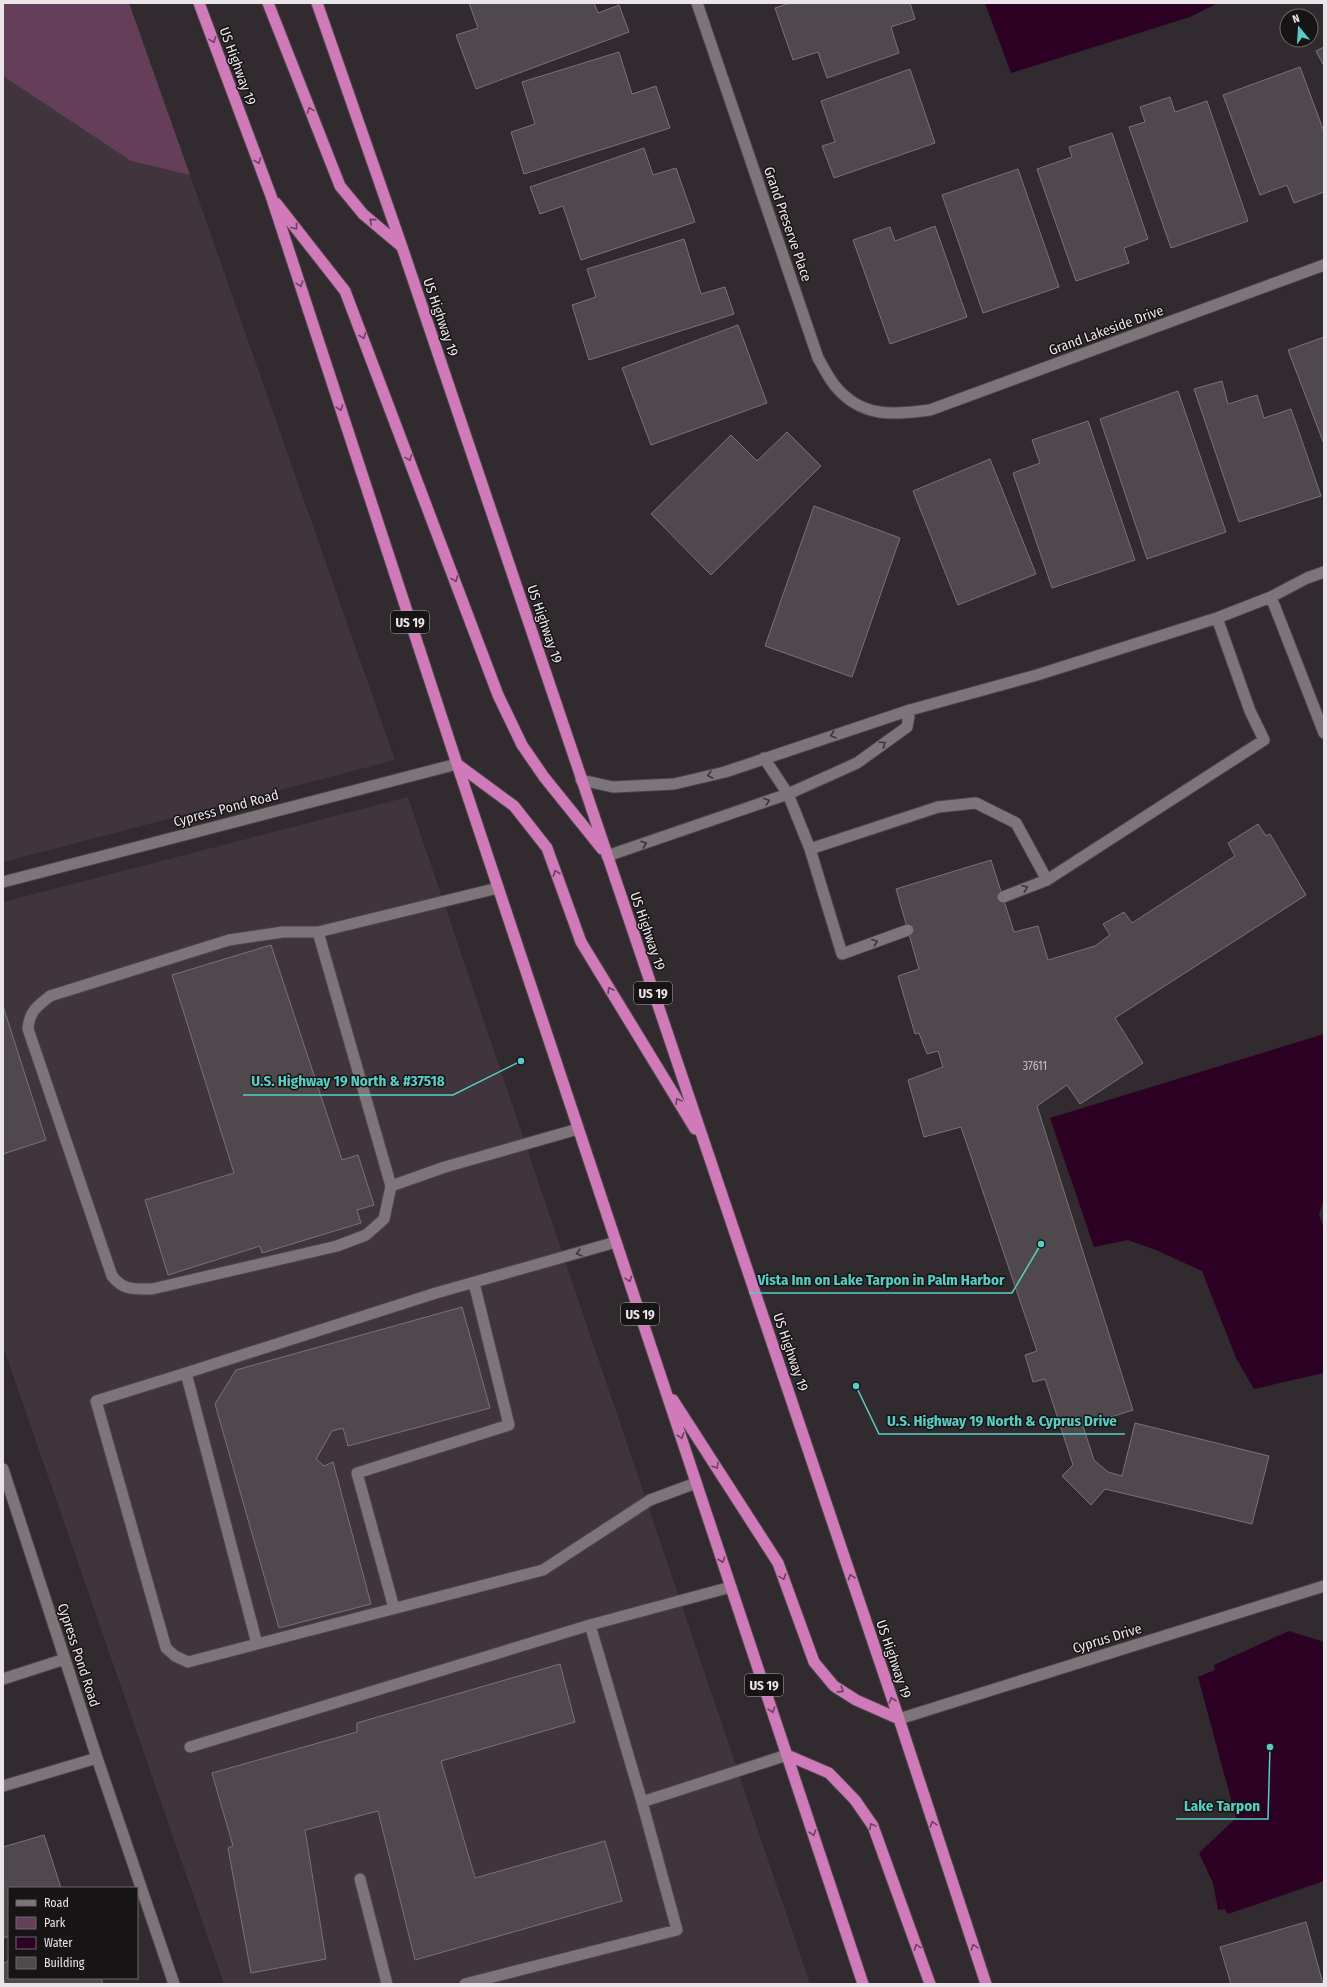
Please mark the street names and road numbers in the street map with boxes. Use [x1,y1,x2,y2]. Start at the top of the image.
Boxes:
street label: US Highway 19 [216,25,260,108]
street label: Grand Preserve Place [760,164,815,284]
street label: US Highway 19 [419,276,462,359]
street label: Grand Lakeside Drive [1047,302,1166,359]
street label: US Highway 19 [523,583,566,666]
road number: US 19 [391,611,429,633]
street label: Cypress Pond Road [172,786,281,831]
street label: US Highway 19 [626,890,669,973]
road number: US 19 [634,982,672,1004]
road number: US 19 [621,1303,659,1325]
street label: US Highway 19 [769,1311,812,1394]
street label: Cypress Pond Road [54,1601,103,1709]
street label: US Highway 19 [872,1618,915,1701]
street label: Cyprus Drive [1071,1620,1144,1657]
road number: US 19 [745,1674,783,1696]

